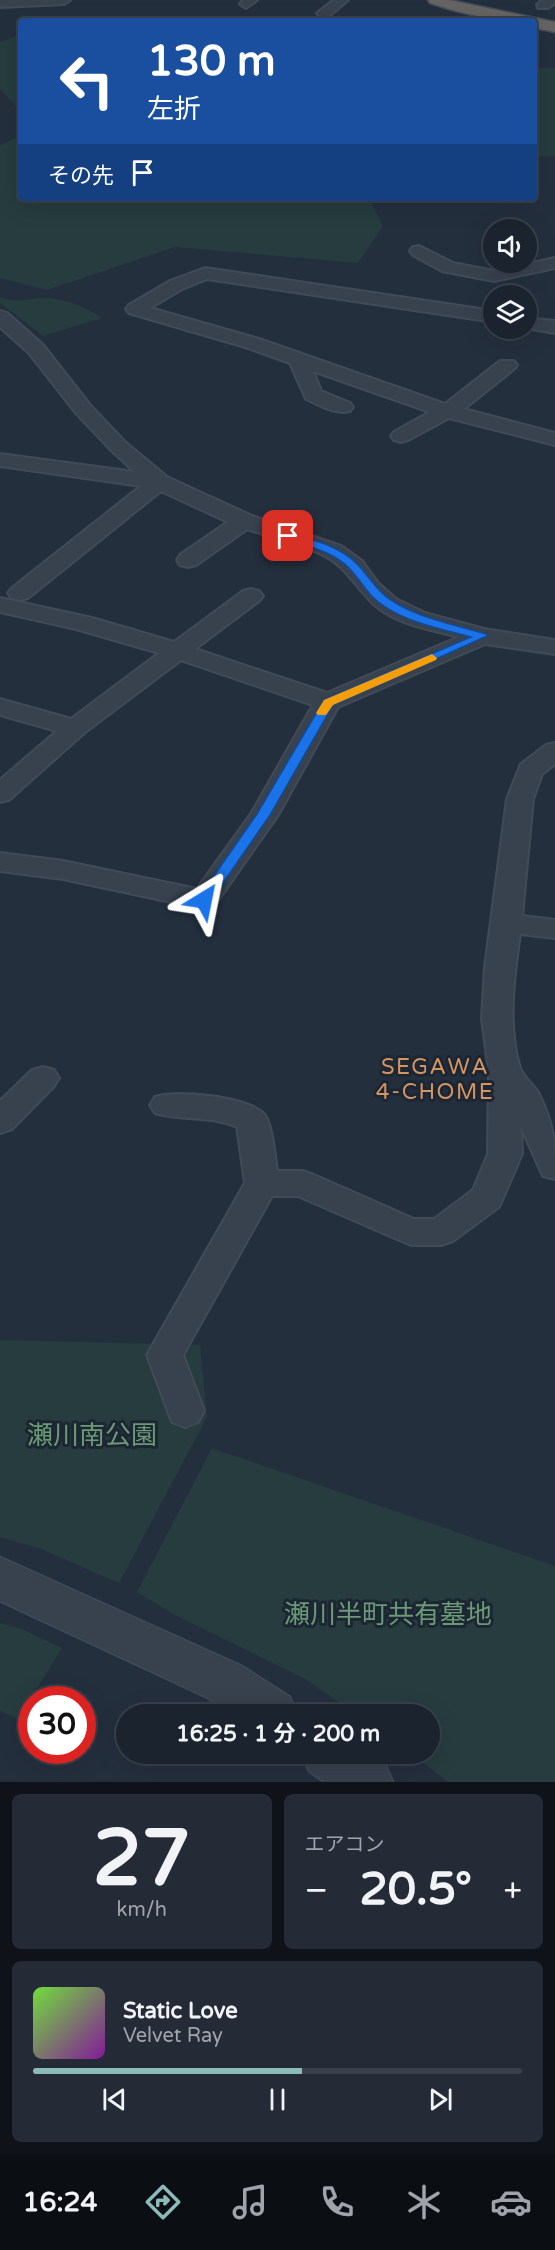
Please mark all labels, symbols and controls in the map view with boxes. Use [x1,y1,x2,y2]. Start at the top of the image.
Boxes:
text: 130 m [147,36,276,87]
icon: left [48,42,126,120]
text: 左折 [147,93,201,126]
icon: arrive [126,156,159,189]
text: その先 [48,163,114,189]
map controls [483,219,537,339]
button: sound [483,219,537,273]
button: layers [483,285,537,339]
pin [262,510,313,561]
icon: arrive [271,519,304,552]
position arrow [172,868,236,932]
district label: SEGAWA 4-CHOME [376,1054,494,1105]
park label: 瀬川南公園 [27,1420,157,1451]
park label: 瀬川半町共有墓地 [284,1599,492,1630]
speed limit sign: 30 [18,1686,96,1764]
text: 16:25 · 1 分 · 200 m [176,1721,380,1747]
text: 27 [93,1812,191,1906]
text: エアコン [305,1833,385,1857]
text: 20.5° [359,1863,472,1917]
text: − [305,1871,328,1910]
text: + [503,1871,522,1910]
text: km/h [117,1898,167,1922]
text: Static Love [123,1998,238,2024]
text: Velvet Ray [123,2024,223,2048]
icon: previous [98,2083,131,2116]
icon: pause [261,2083,294,2116]
icon: next [424,2083,457,2116]
icon: directions [142,2181,184,2223]
icon: music [229,2181,271,2223]
icon: phone [316,2181,358,2223]
icon: climate [403,2181,445,2223]
icon: car [490,2181,532,2223]
text: 16:24 [23,2186,97,2219]

